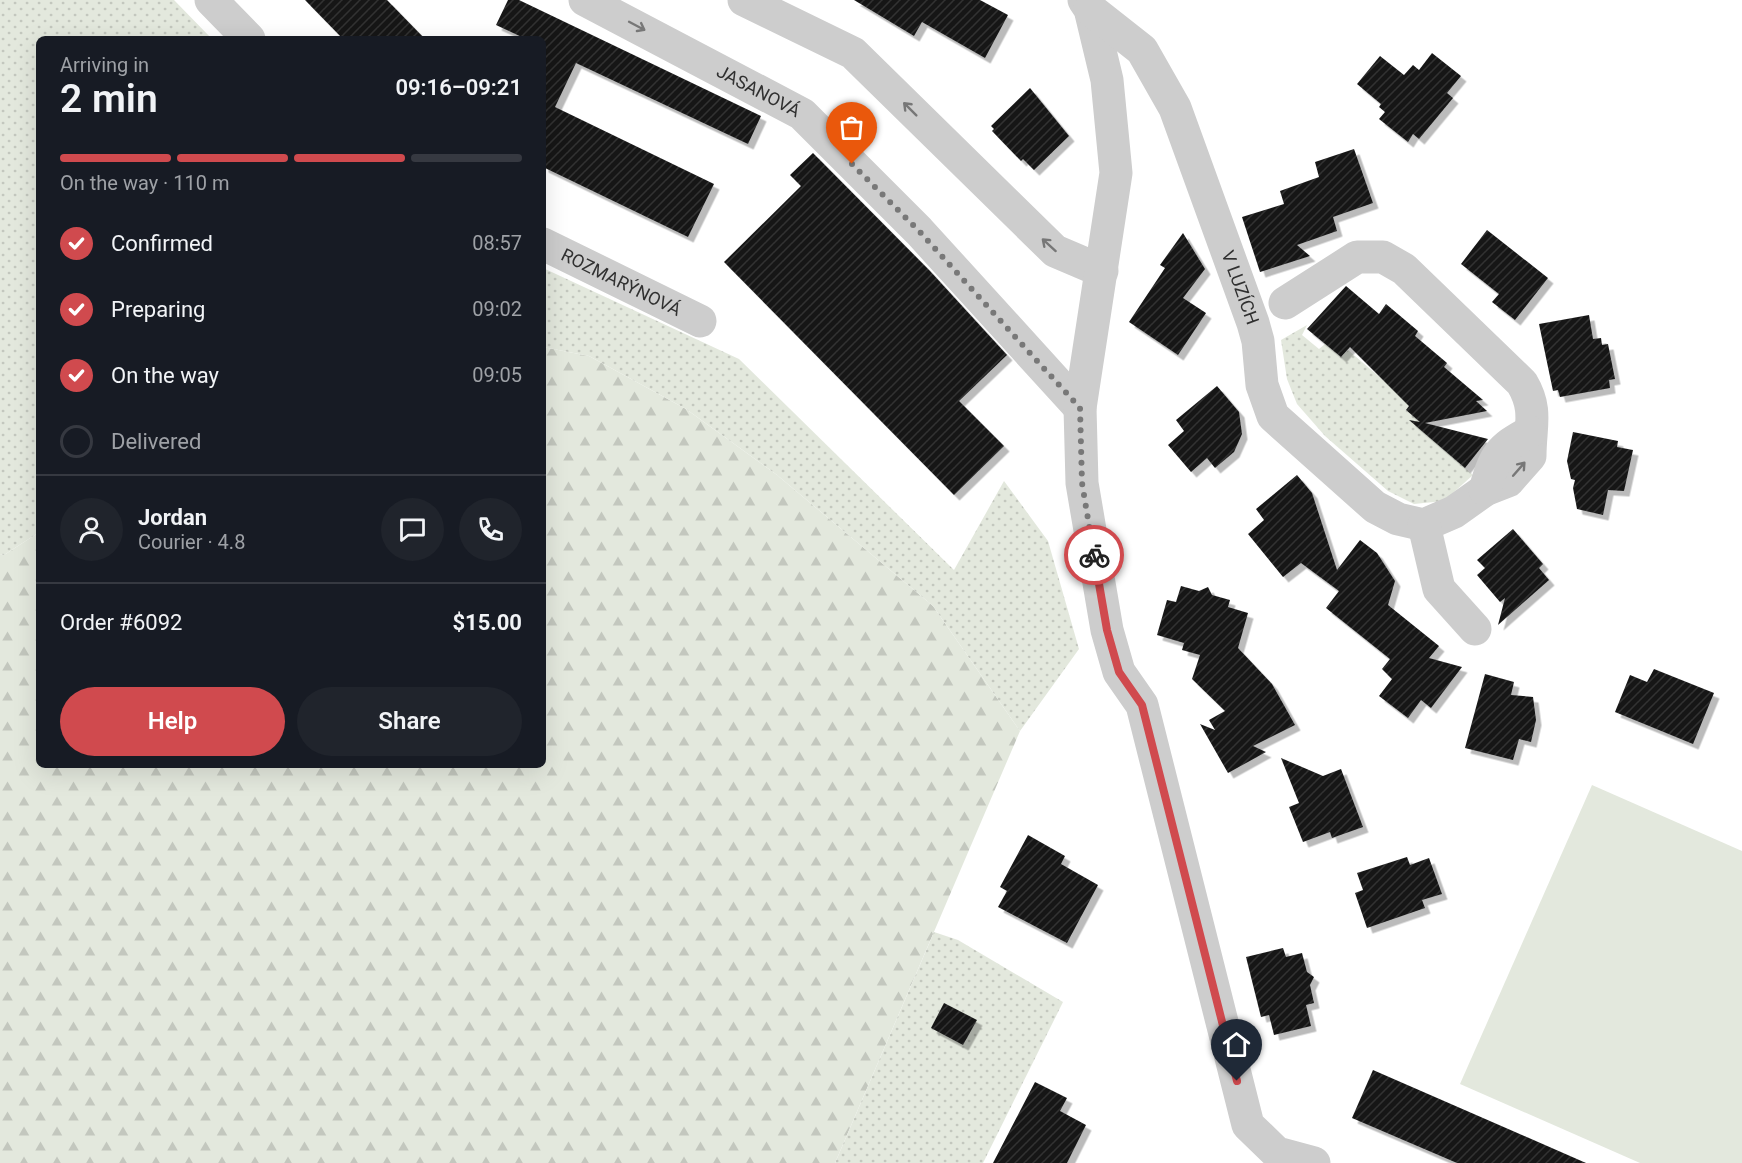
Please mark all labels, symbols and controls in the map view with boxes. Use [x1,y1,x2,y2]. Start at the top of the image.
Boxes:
one-way arrow [628,20,645,32]
text: Arriving in [60,53,149,77]
street label: JASANOVÁ [713,60,804,121]
text: 09:16–09:21 [395,75,522,100]
text: 2 min [60,76,158,122]
one-way arrow [903,101,918,116]
pin [826,102,877,164]
icon: bag [835,111,868,144]
text: On the way · 110 m [60,171,229,195]
icon: check [60,227,93,260]
text: Confirmed [111,231,213,256]
text: 08:57 [472,231,522,255]
one-way arrow [1042,238,1057,252]
street label: ROZMARÝNOVÁ [558,244,685,320]
street label: V LUZÍCH [1218,248,1264,327]
icon: check [60,293,93,326]
text: Preparing [111,297,205,322]
text: 09:02 [472,297,522,321]
icon: check [60,359,93,392]
text: On the way [111,363,219,388]
text: 09:05 [472,363,522,387]
text: Delivered [111,429,201,454]
one-way arrow [1512,462,1526,477]
button: person [60,498,123,561]
button: chat [381,498,444,561]
button: phone [459,498,522,561]
text: Jordan [138,505,207,530]
courier [1064,525,1124,585]
text: Courier · 4.8 [138,530,245,554]
icon: bike [1078,539,1111,572]
text: Order #6092 [60,610,182,635]
text: $15.00 [453,610,522,635]
button: Help [60,687,285,756]
button: Share [297,687,522,756]
pin [1211,1019,1262,1081]
icon: home [1220,1028,1253,1061]

